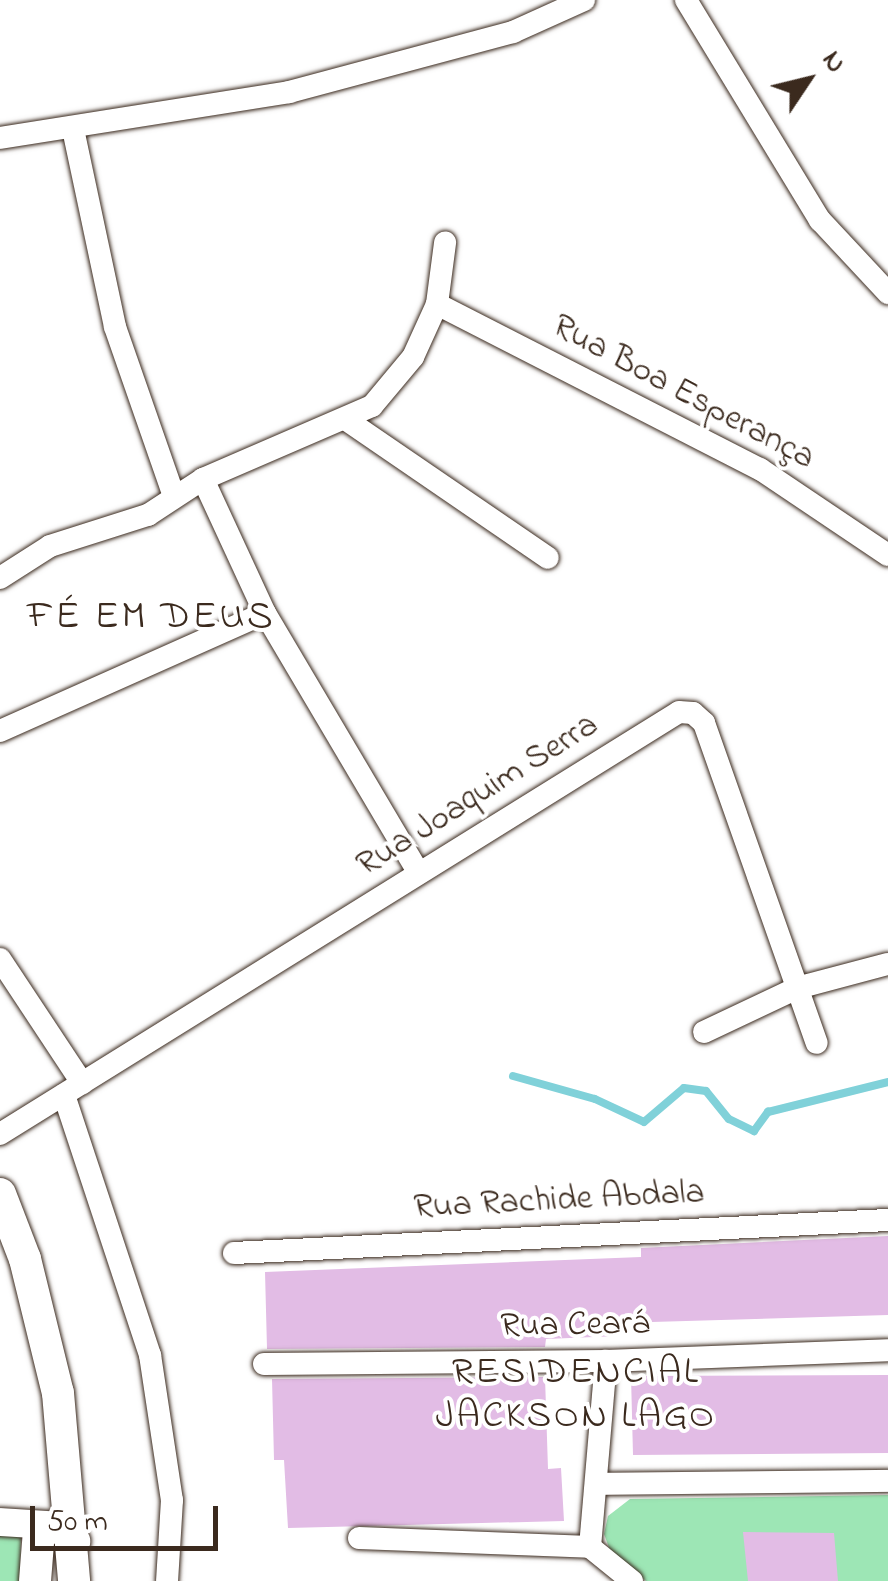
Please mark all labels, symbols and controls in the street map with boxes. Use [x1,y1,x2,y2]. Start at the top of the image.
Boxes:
north arrow [758,30,858,130]
text: N [811,43,855,82]
street label: Rua Boa Esperança [544,306,822,480]
district label: FÉ EM DEUS [27,594,275,642]
street label: Rua Joaquim Serra [350,705,606,887]
street label: Rua Rachide Abdala [413,1172,705,1230]
street label: Rua Ceará [500,1304,650,1348]
district label: RESIDENCIAL JACKSON LAGO [436,1351,716,1440]
scale bar [35,1486,222,1548]
text: 50 m [47,1501,108,1545]

